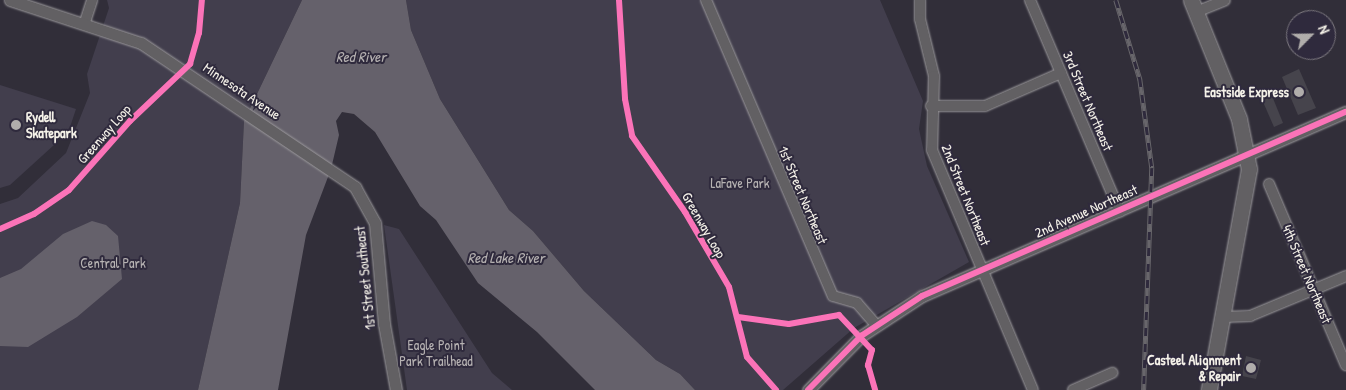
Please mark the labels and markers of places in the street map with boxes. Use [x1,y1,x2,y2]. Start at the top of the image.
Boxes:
place label: Eastside Express [1204,84,1289,100]
marker: Eastside Express [1293,86,1305,98]
place label: Rydell Skatepark [26,109,77,142]
marker: Rydell Skatepark [10,119,22,131]
place label: Casteel Alignment & Repair [1147,352,1241,384]
marker: Casteel Alignment & Repair [1245,362,1257,374]

